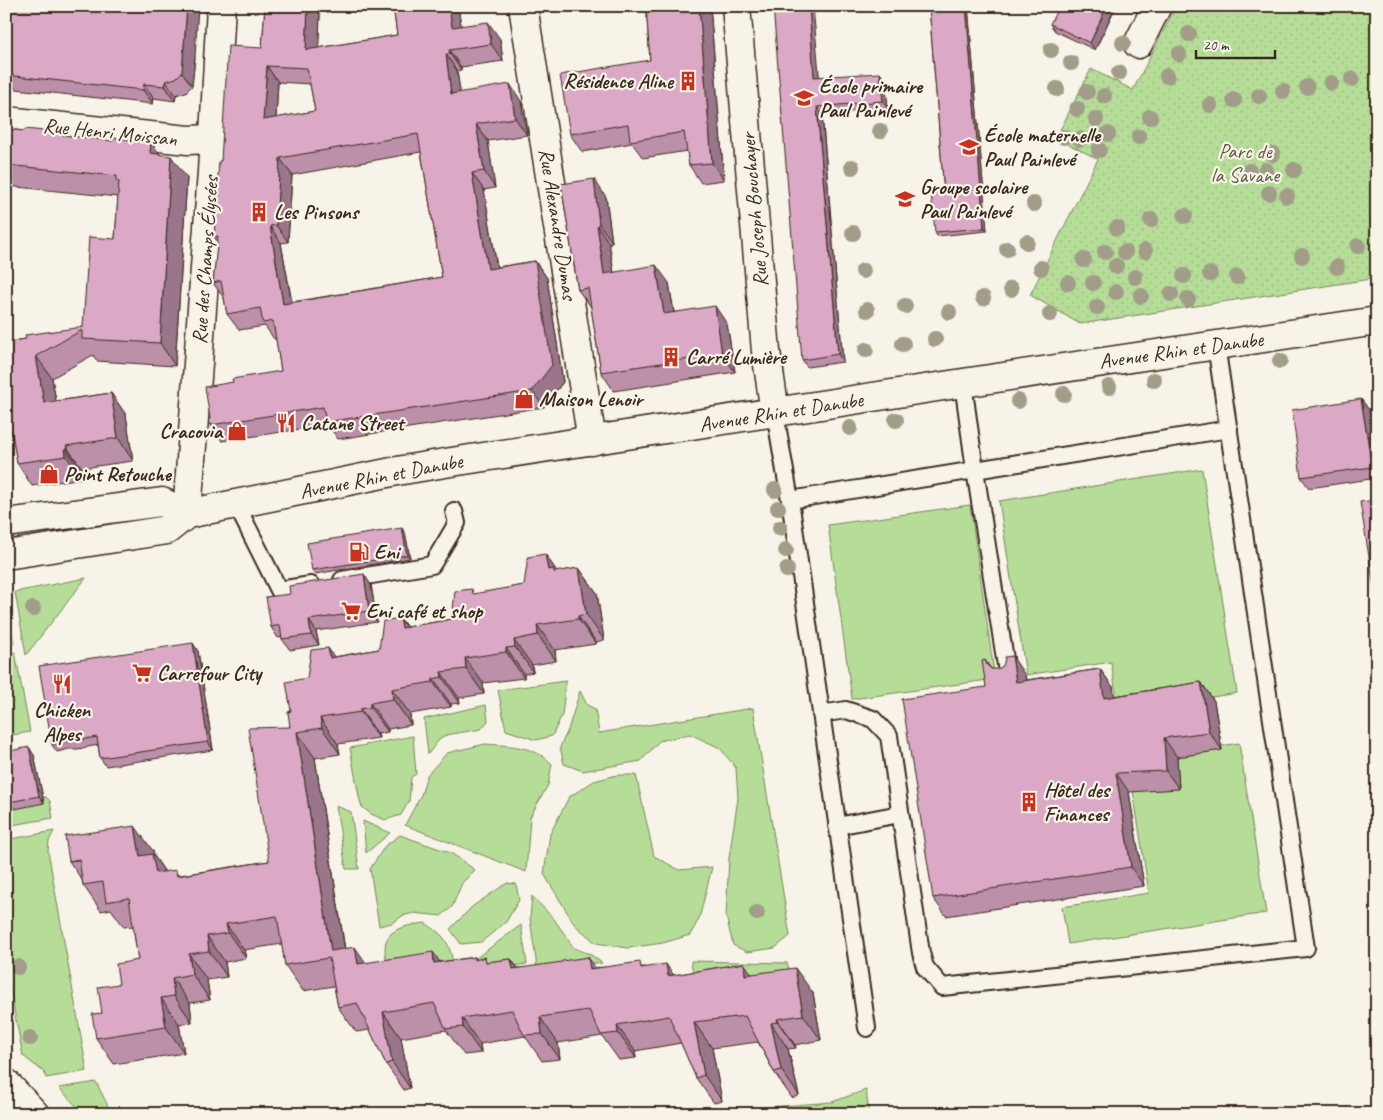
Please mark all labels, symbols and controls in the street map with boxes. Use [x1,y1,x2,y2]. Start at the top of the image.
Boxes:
scale bar [1196,28,1274,60]
text: 20 m [1203,36,1230,55]
place label: Résidence Aline [563,68,675,94]
building icon: Résidence Aline [677,70,699,92]
place label: École primaire Paul Painlevé [819,73,924,123]
school or university icon: École primaire Paul Painlevé [793,87,815,109]
street label: Rue Henri Moissan [42,112,179,152]
place label: École maternelle Paul Painlevé [984,122,1102,172]
street label: Rue Joseph Bouchayer [734,129,774,288]
school or university icon: École maternelle Paul Painlevé [958,136,980,158]
park label: Parc de la Savane [1211,138,1281,188]
street label: Rue Alexandre Dumas [533,147,583,303]
street label: Rue des Champs Élysées [186,173,224,345]
place label: Groupe scolaire Paul Painlevé [920,174,1029,224]
school or university icon: Groupe scolaire Paul Painlevé [894,188,916,210]
place label: Les Pinsons [274,199,361,225]
building icon: Les Pinsons [248,201,270,223]
street label: Avenue Rhin et Danube [1097,325,1266,374]
place label: Carré Lumière [686,344,788,370]
building icon: Carré Lumière [660,346,682,368]
place label: Maison Lenoir [539,386,645,412]
street label: Avenue Rhin et Danube [697,386,866,438]
shop icon: Maison Lenoir [513,388,535,410]
place label: Catane Street [301,410,407,436]
restaurant icon: Catane Street [275,412,297,434]
place label: Cracovia [160,418,224,444]
shop icon: Cracovia [226,420,248,442]
street label: Avenue Rhin et Danube [297,447,466,505]
place label: Point Retouche [64,461,173,487]
shop icon: Point Retouche [38,463,60,485]
place label: Eni [374,539,402,565]
fuel station icon: Eni [348,541,370,563]
place label: Eni café et shop [366,598,484,624]
supermarket icon: Eni café et shop [340,600,362,622]
place label: Carrefour City [157,660,264,686]
supermarket icon: Carrefour City [131,662,153,684]
restaurant icon: Chicken Alpes [51,673,73,695]
place label: Chicken Alpes [34,697,91,747]
place label: Hôtel des Finances [1044,777,1112,827]
building icon: Hôtel des Finances [1018,791,1040,813]

